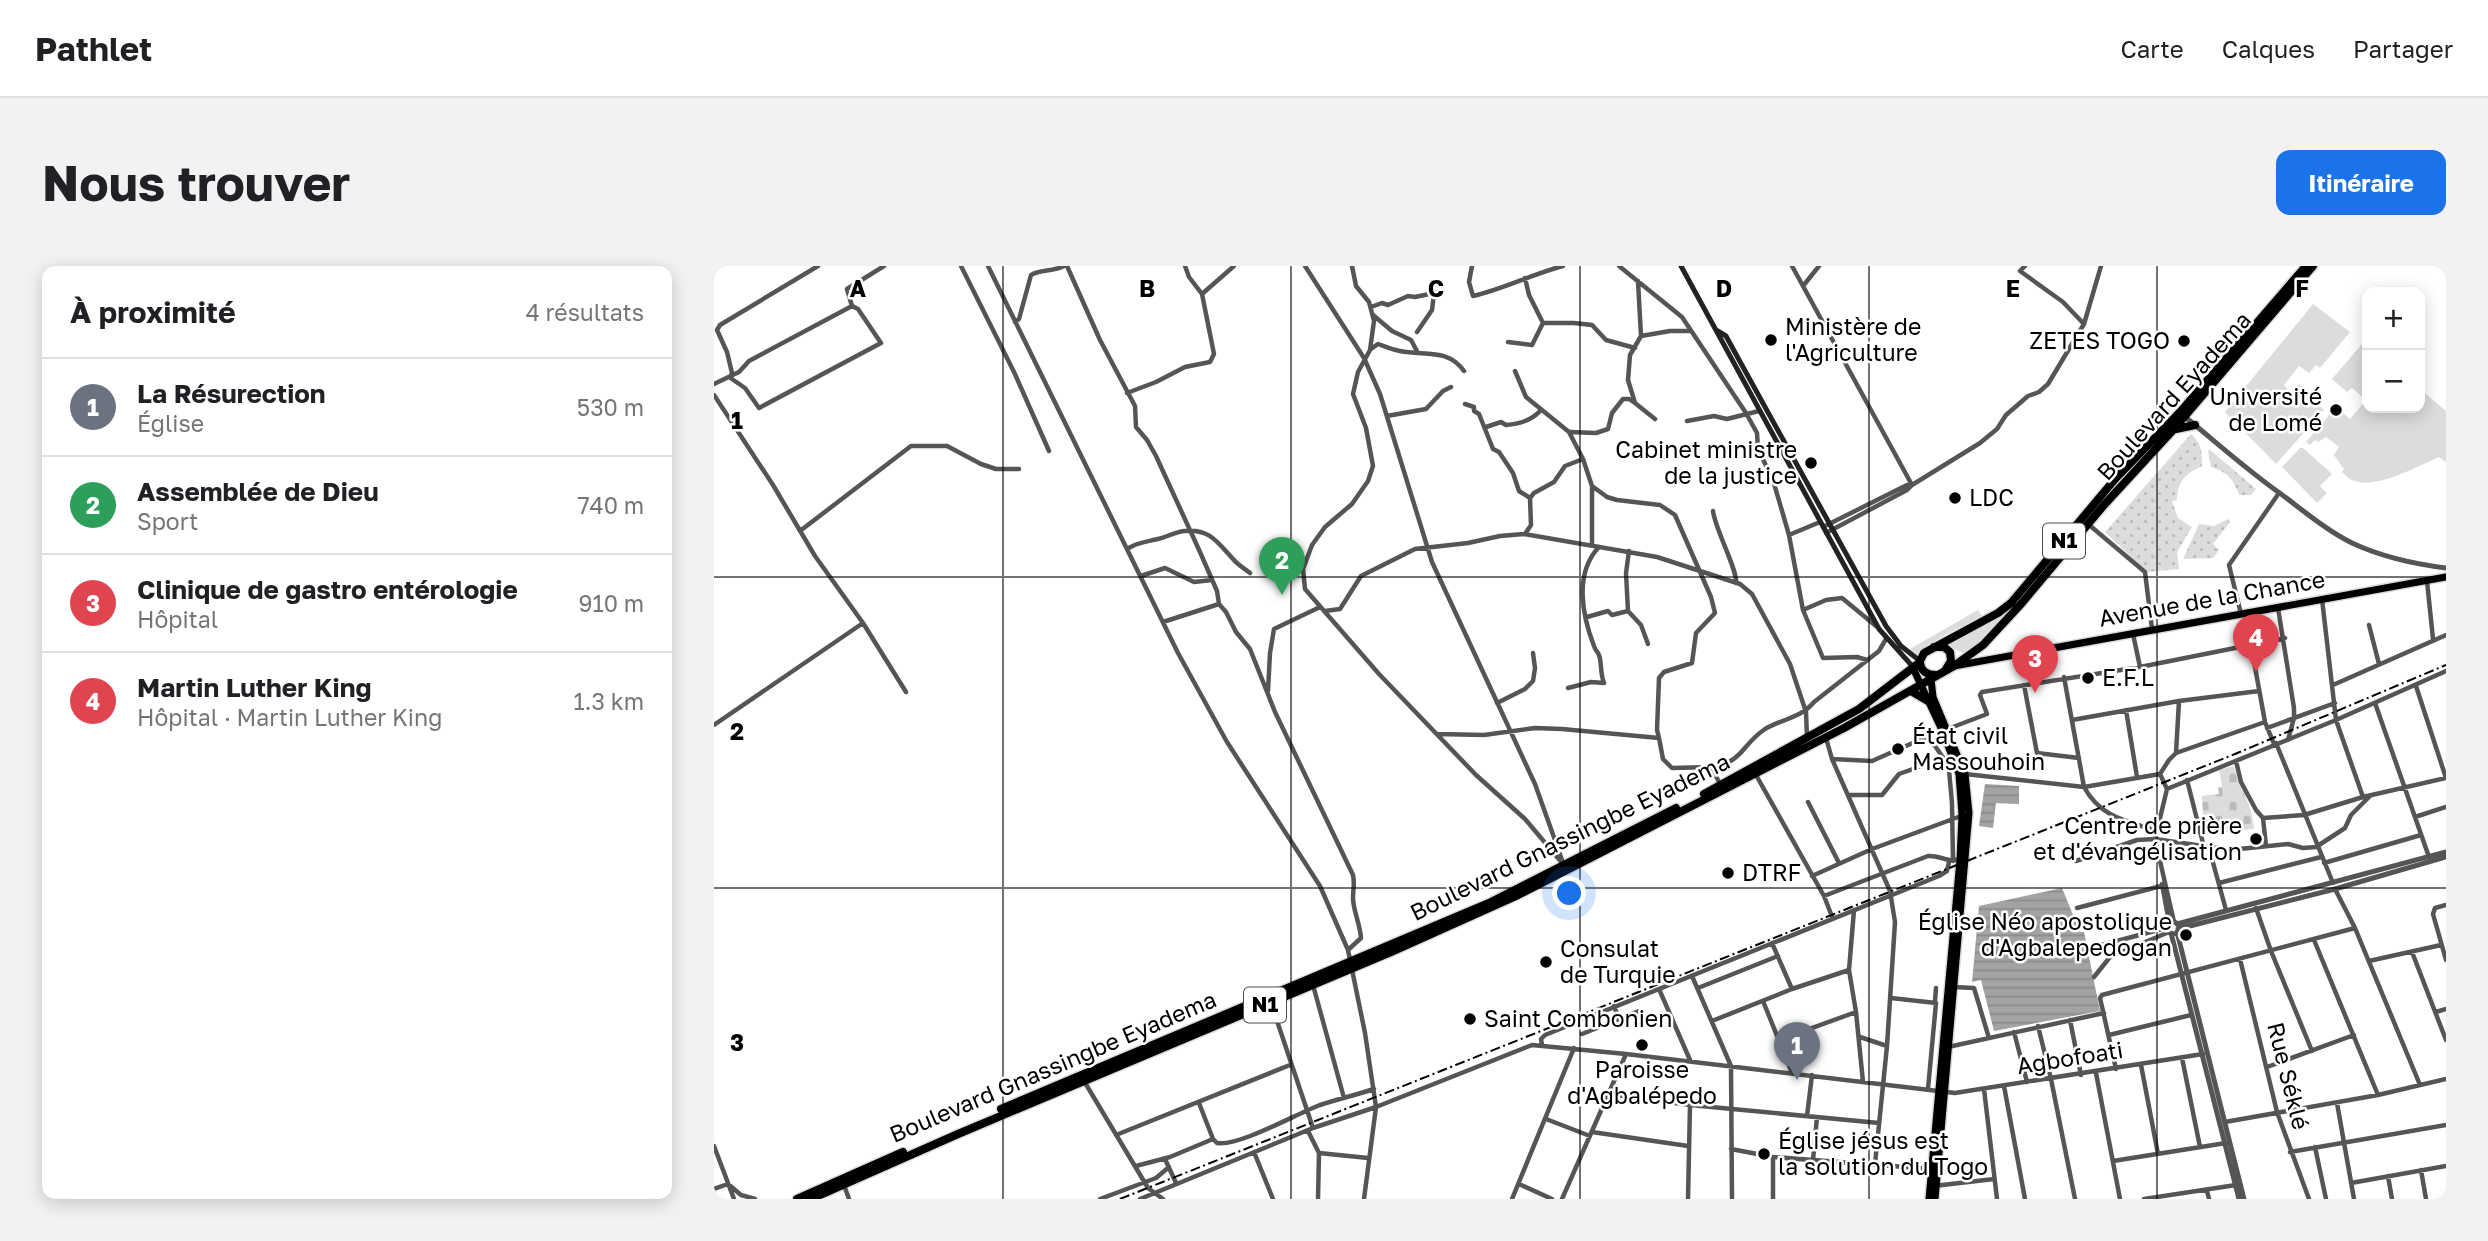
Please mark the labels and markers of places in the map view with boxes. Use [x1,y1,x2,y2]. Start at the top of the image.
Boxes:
place label: Ministère de l'Agriculture [1785,312,1921,366]
place label: ZETES TOGO [2029,326,2170,354]
marker: Ministère de l'Agriculture [1763,332,1779,348]
marker: ZETES TOGO [2176,333,2192,349]
place label: Université de Lomé [2209,382,2322,436]
marker: Université de Lomé [2328,402,2344,418]
place label: Cabinet ministre de la justice [1615,435,1797,489]
marker: Cabinet ministre de la justice [1803,455,1819,471]
place label: LDC [1969,483,2014,511]
marker: LDC [1947,490,1963,506]
pin: 2 [1259,537,1305,595]
pin: 4 [2233,614,2279,672]
pin: 3 [2012,635,2058,693]
place label: E.F.L [2102,663,2154,691]
marker: E.F.L [2080,670,2096,686]
place label: État civil Massouhoin [1912,721,2045,775]
marker: État civil Massouhoin [1890,741,1906,757]
place label: Centre de prière et d'évangélisation [2033,811,2242,865]
marker: Centre de prière et d'évangélisation [2248,831,2264,847]
place label: DTRF [1742,858,1801,886]
marker: DTRF [1720,865,1736,881]
place label: Église Néo apostolique d'Agbalepedogan [1918,907,2172,961]
marker: Église Néo apostolique d'Agbalepedogan [2178,927,2194,943]
place label: Consulat de Turquie [1560,934,1676,988]
marker: Consulat de Turquie [1538,954,1554,970]
place label: Saint Combonien [1484,1004,1672,1032]
marker: Saint Combonien [1462,1011,1478,1027]
pin: 1 [1774,1022,1820,1080]
marker: Paroisse d'Agbalépedo [1634,1037,1650,1053]
place label: Paroisse d'Agbalépedo [1567,1055,1717,1109]
place label: Église jésus est la solution du Togo [1778,1126,1988,1180]
marker: Église jésus est la solution du Togo [1756,1146,1772,1162]

